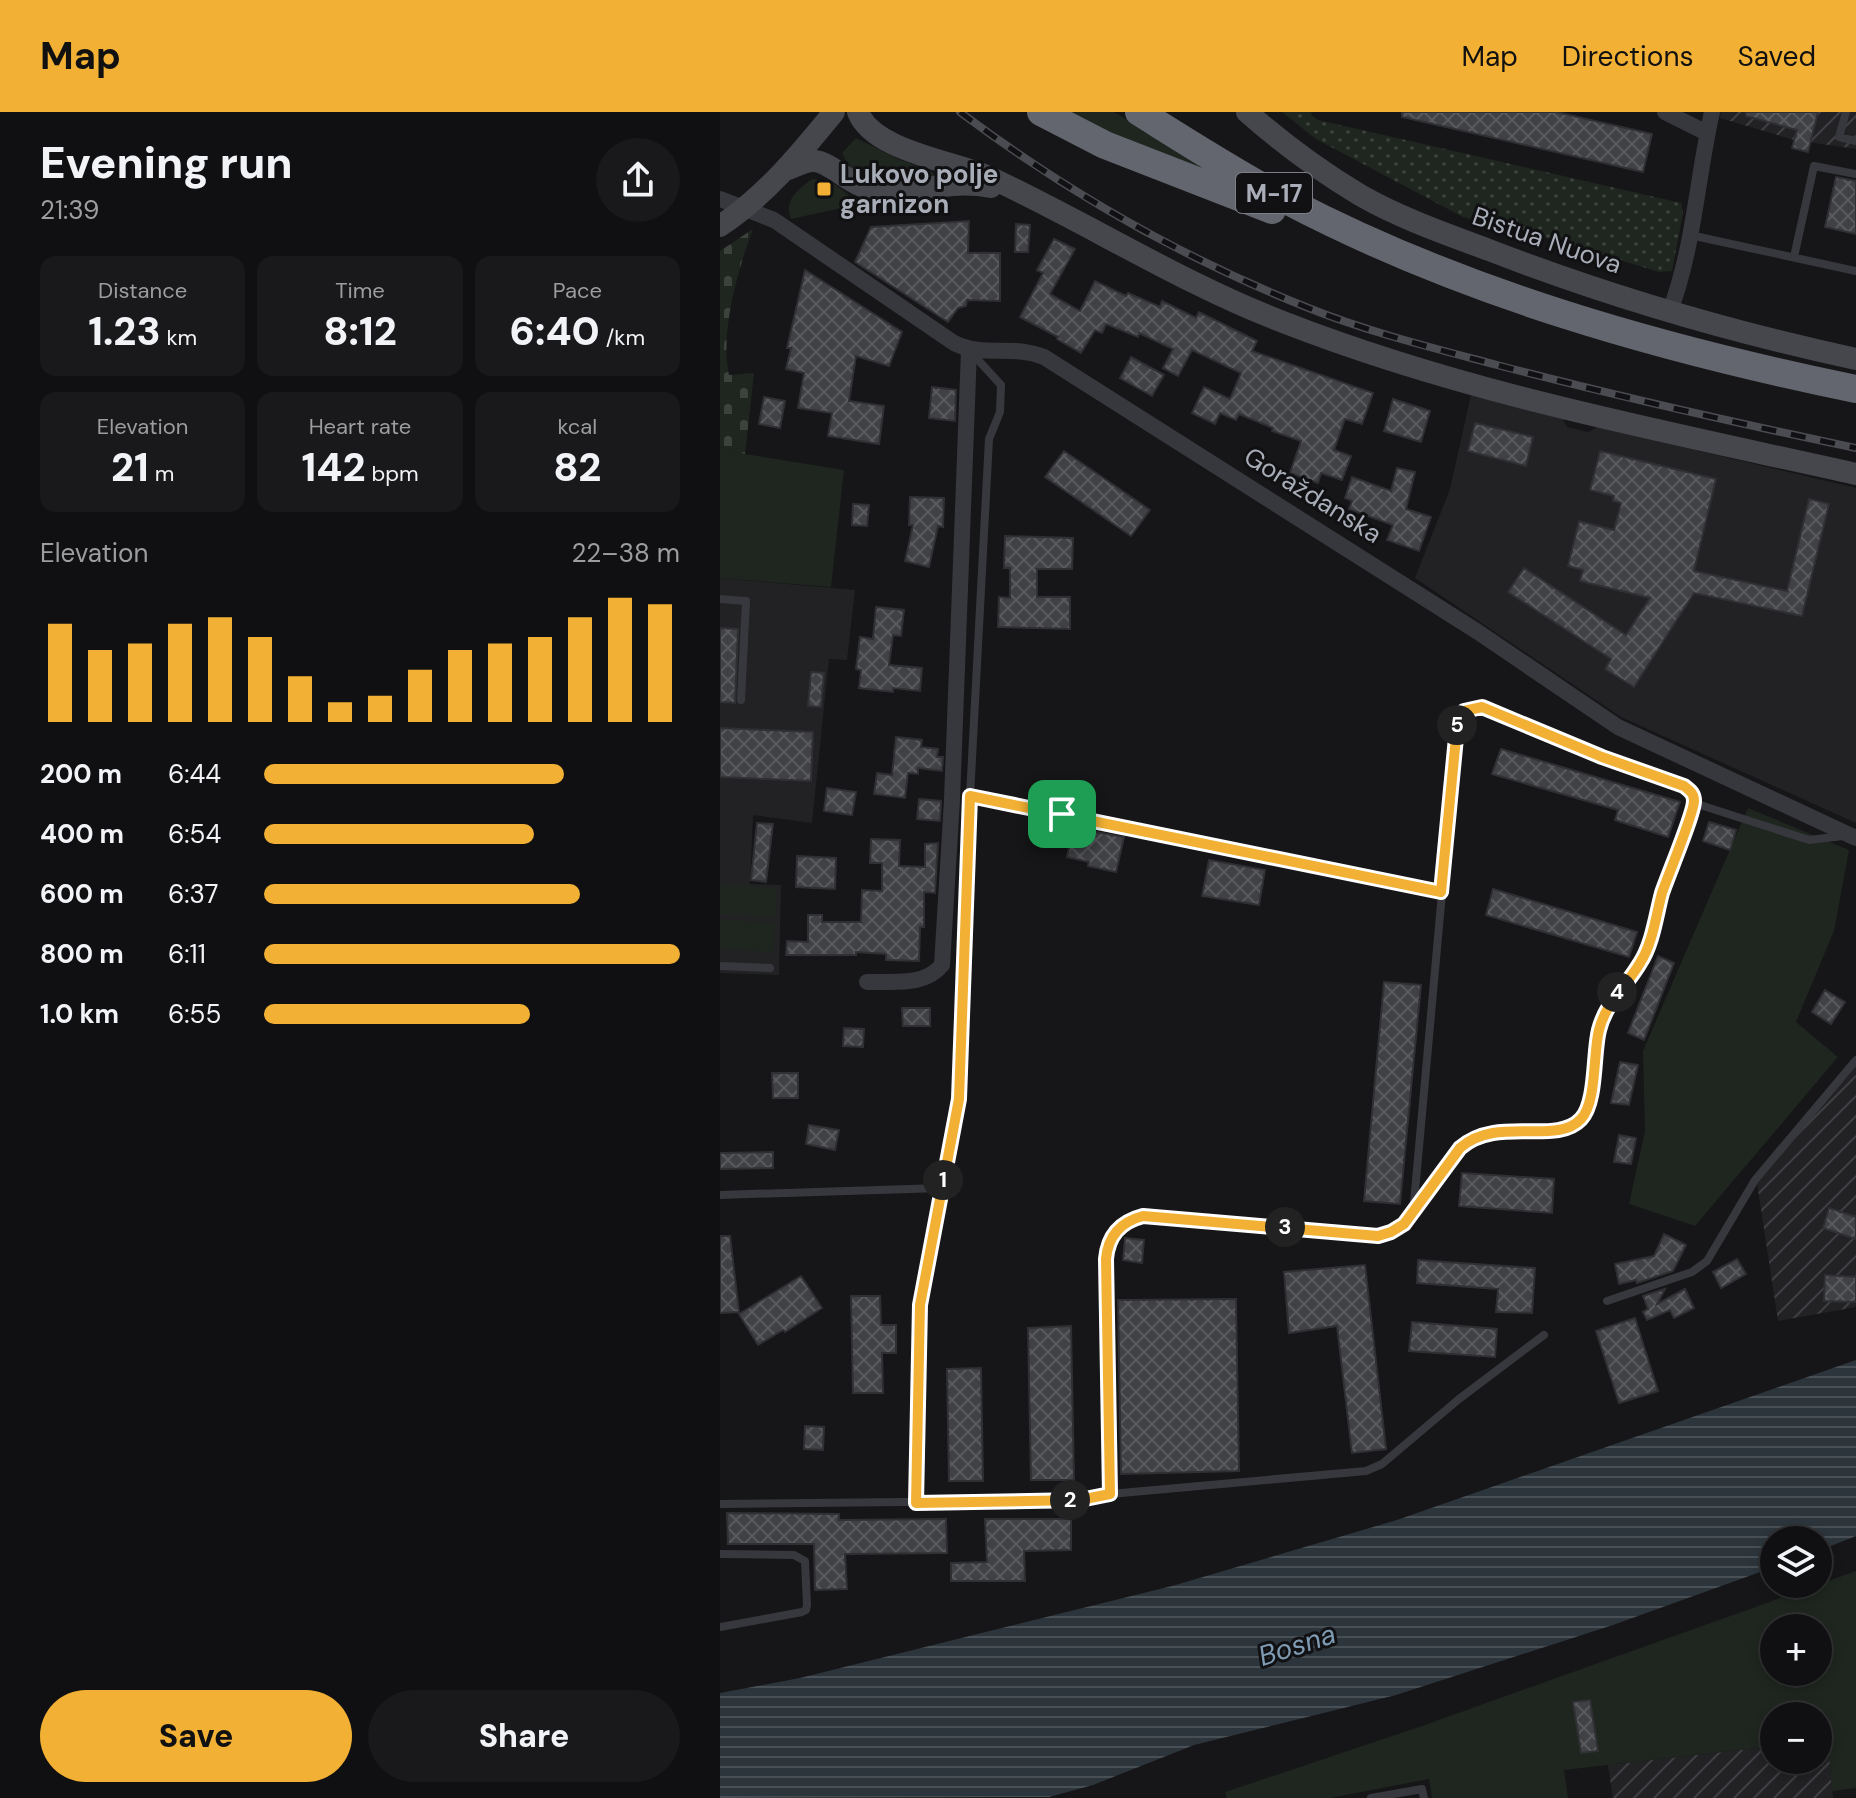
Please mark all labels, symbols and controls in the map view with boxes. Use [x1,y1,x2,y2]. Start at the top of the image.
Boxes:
text: Map [40,31,121,81]
text: Map [1461,38,1518,75]
text: Directions [1562,38,1694,75]
text: Saved [1738,38,1816,75]
text: Evening run [40,134,293,192]
button: share [596,138,680,222]
place label: Lukovo polje garnizon [840,157,998,221]
road number: M-17 [1236,173,1312,213]
marker: Lukovo polje garnizon [815,180,833,198]
text: 21:39 [40,193,99,227]
street label: Bistua Nuova [1468,199,1626,281]
text: Distance [98,276,187,305]
text: Time [335,276,385,305]
text: Pace [553,276,602,305]
text: 1.23 [88,305,161,357]
text: 8:12 [323,305,397,357]
text: 6:40 [510,305,600,357]
text: km [161,323,197,352]
text: /km [600,323,645,352]
text: Elevation [97,412,189,441]
text: Heart rate [309,412,411,441]
text: kcal [557,412,597,441]
street label: Goraždanska [1238,439,1388,551]
text: 21 [111,441,149,493]
text: 142 [301,441,366,493]
text: 82 [553,441,601,493]
text: m [149,459,174,488]
text: bpm [366,459,419,488]
text: Elevation [40,536,148,570]
text: 22–38 m [571,536,680,570]
pin: 5 [1437,705,1477,745]
text: 5 [1450,710,1464,739]
text: 200 m [40,757,122,791]
text: 6:44 [168,757,221,791]
pin [1028,780,1096,848]
icon: arrive [1040,792,1084,836]
text: 400 m [40,817,124,851]
text: 6:54 [168,817,221,851]
text: 600 m [40,877,124,911]
text: 6:37 [168,877,218,911]
text: 800 m [40,937,124,971]
text: 6:11 [168,937,206,971]
pin: 4 [1597,972,1637,1012]
text: 4 [1610,977,1624,1006]
text: 1.0 km [40,997,119,1031]
text: 6:55 [168,997,221,1031]
pin: 1 [923,1160,963,1200]
text: 1 [939,1165,947,1194]
pin: 3 [1265,1207,1305,1247]
text: 3 [1278,1212,1292,1241]
pin: 2 [1050,1480,1090,1520]
text: 2 [1064,1485,1076,1514]
map controls [1760,1526,1832,1774]
button: layers [1760,1526,1832,1598]
button: + [1760,1614,1832,1686]
water label: Bosna [1254,1615,1340,1675]
button: Save [40,1690,352,1782]
button: Share [368,1690,680,1782]
button: − [1760,1702,1832,1774]

